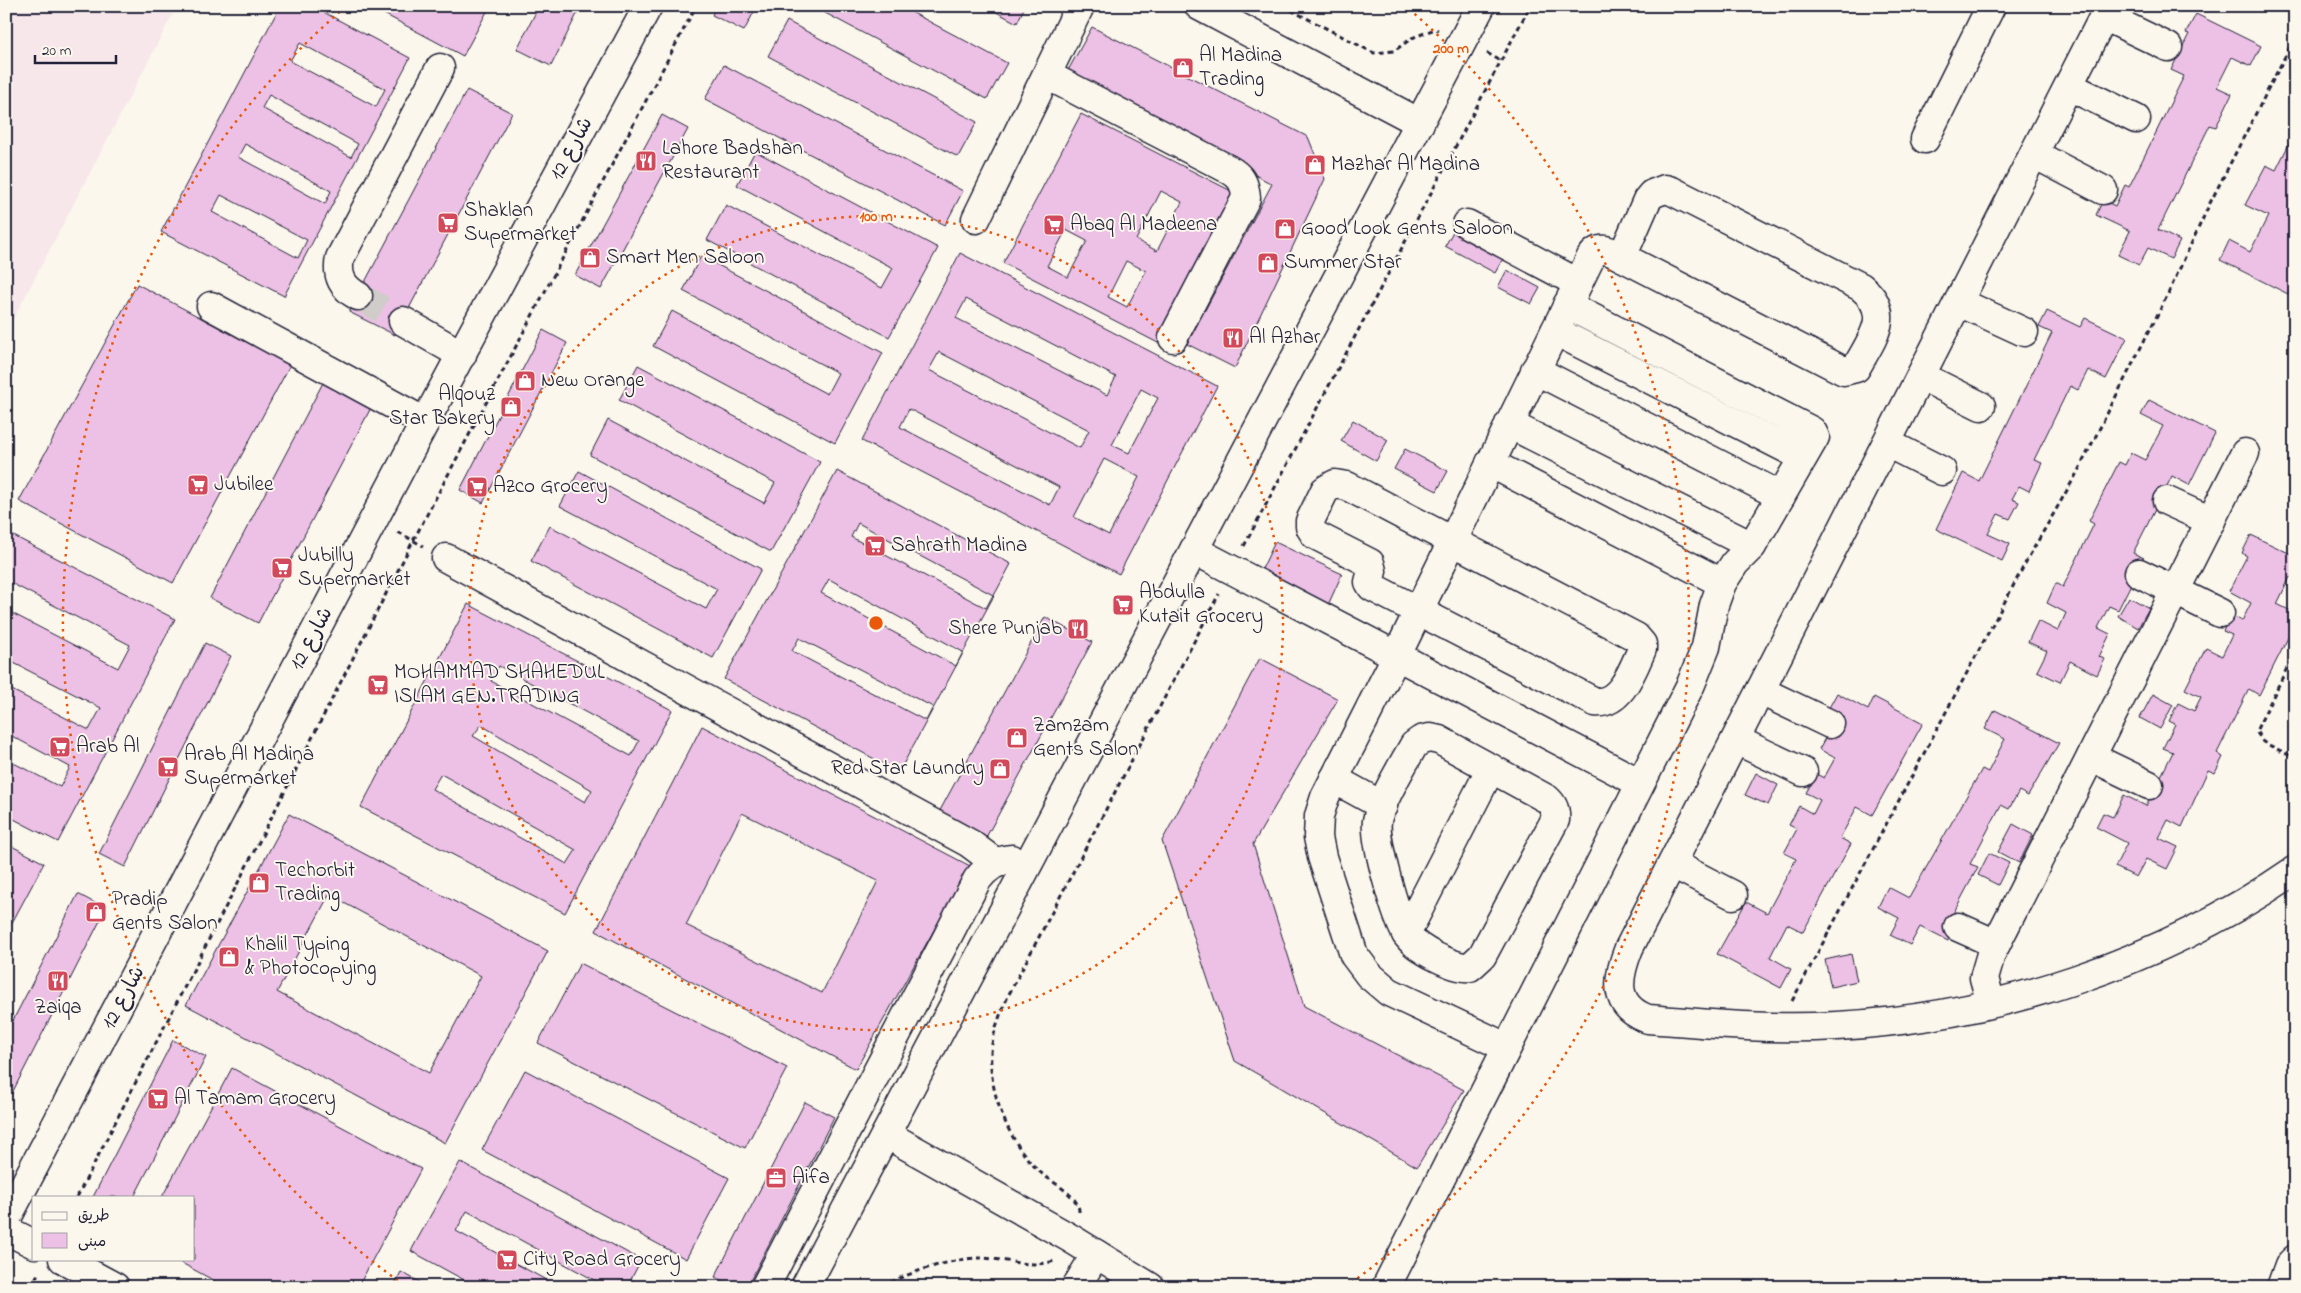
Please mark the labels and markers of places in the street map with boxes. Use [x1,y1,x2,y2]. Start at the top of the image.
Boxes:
place label: Al Madina Trading [1199,41,1282,97]
shop icon: Al Madina Trading [1171,56,1195,80]
place label: Lahore Badshan Restaurant [662,134,803,188]
restaurant icon: Lahore Badshan Restaurant [634,149,658,173]
place label: Mazhar Al Madina [1331,150,1480,180]
shop icon: Mazhar Al Madina [1303,153,1327,177]
place label: Shaklan Supermarket [464,196,577,250]
place label: Abaq Al Madeena [1070,210,1217,240]
supermarket icon: Shaklan Supermarket [436,211,460,235]
supermarket icon: Abaq Al Madeena [1042,213,1066,237]
place label: Good Look Gents Saloon [1301,214,1513,244]
shop icon: Good Look Gents Saloon [1273,217,1297,241]
place label: Smart Men Saloon [606,243,764,273]
shop icon: Smart Men Saloon [578,246,602,270]
place label: Summer Star [1284,248,1402,278]
shop icon: Summer Star [1256,251,1280,275]
place label: Al Azhar [1249,323,1321,353]
restaurant icon: Al Azhar [1221,326,1245,350]
place label: New Orange [541,366,645,398]
shop icon: New Orange [513,369,537,393]
place label: Alqouz Star Bakery [389,380,495,436]
shop icon: Alqouz Star Bakery [499,395,523,419]
place label: Jubilee [214,470,274,500]
place label: Azco Grocery [493,472,608,504]
supermarket icon: Jubilee [186,473,210,497]
supermarket icon: Azco Grocery [465,475,489,499]
place label: Sahrath Madina [891,531,1027,561]
supermarket icon: Sahrath Madina [863,534,887,558]
place label: Jubilly Supermarket [298,541,411,595]
supermarket icon: Jubilly Supermarket [270,556,294,580]
place label: Abdulla Kutait Grocery [1139,578,1263,634]
supermarket icon: Abdulla Kutait Grocery [1111,593,1135,617]
centre of rings [867,614,885,632]
place label: Shere Punjab [948,614,1062,644]
restaurant icon: Shere Punjab [1066,617,1090,641]
place label: MOHAMMAD SHAHEDUL ISLAM GEN.TRADING [394,658,605,712]
supermarket icon: MOHAMMAD SHAHEDUL ISLAM GEN.TRADING [366,673,390,697]
place label: Zamzam Gents Salon [1033,711,1139,765]
shop icon: Zamzam Gents Salon [1005,726,1029,750]
place label: Arab Al [76,732,140,762]
supermarket icon: Arab Al [48,735,72,759]
place label: Arab Al Madina Supermarket [184,740,314,794]
place label: Red Star Laundry [831,754,984,786]
supermarket icon: Arab Al Madina Supermarket [156,755,180,779]
shop icon: Red Star Laundry [988,757,1012,781]
place label: Techorbit Trading [275,856,355,912]
shop icon: Techorbit Trading [247,871,271,895]
place label: Pradip Gents Salon [112,885,218,939]
shop icon: Pradip Gents Salon [84,900,108,924]
place label: Khalil Typing & Photocopying [245,930,377,986]
shop icon: Khalil Typing & Photocopying [217,945,241,969]
restaurant icon: Zaiqa [46,969,70,993]
place label: Zaiqa [34,993,82,1023]
place label: Al Tamam Grocery [174,1084,336,1116]
supermarket icon: Al Tamam Grocery [146,1087,170,1111]
place label: Aifa [792,1163,830,1193]
office icon: Aifa [764,1166,788,1190]
place label: City Road Grocery [523,1245,681,1277]
supermarket icon: City Road Grocery [495,1248,519,1272]

